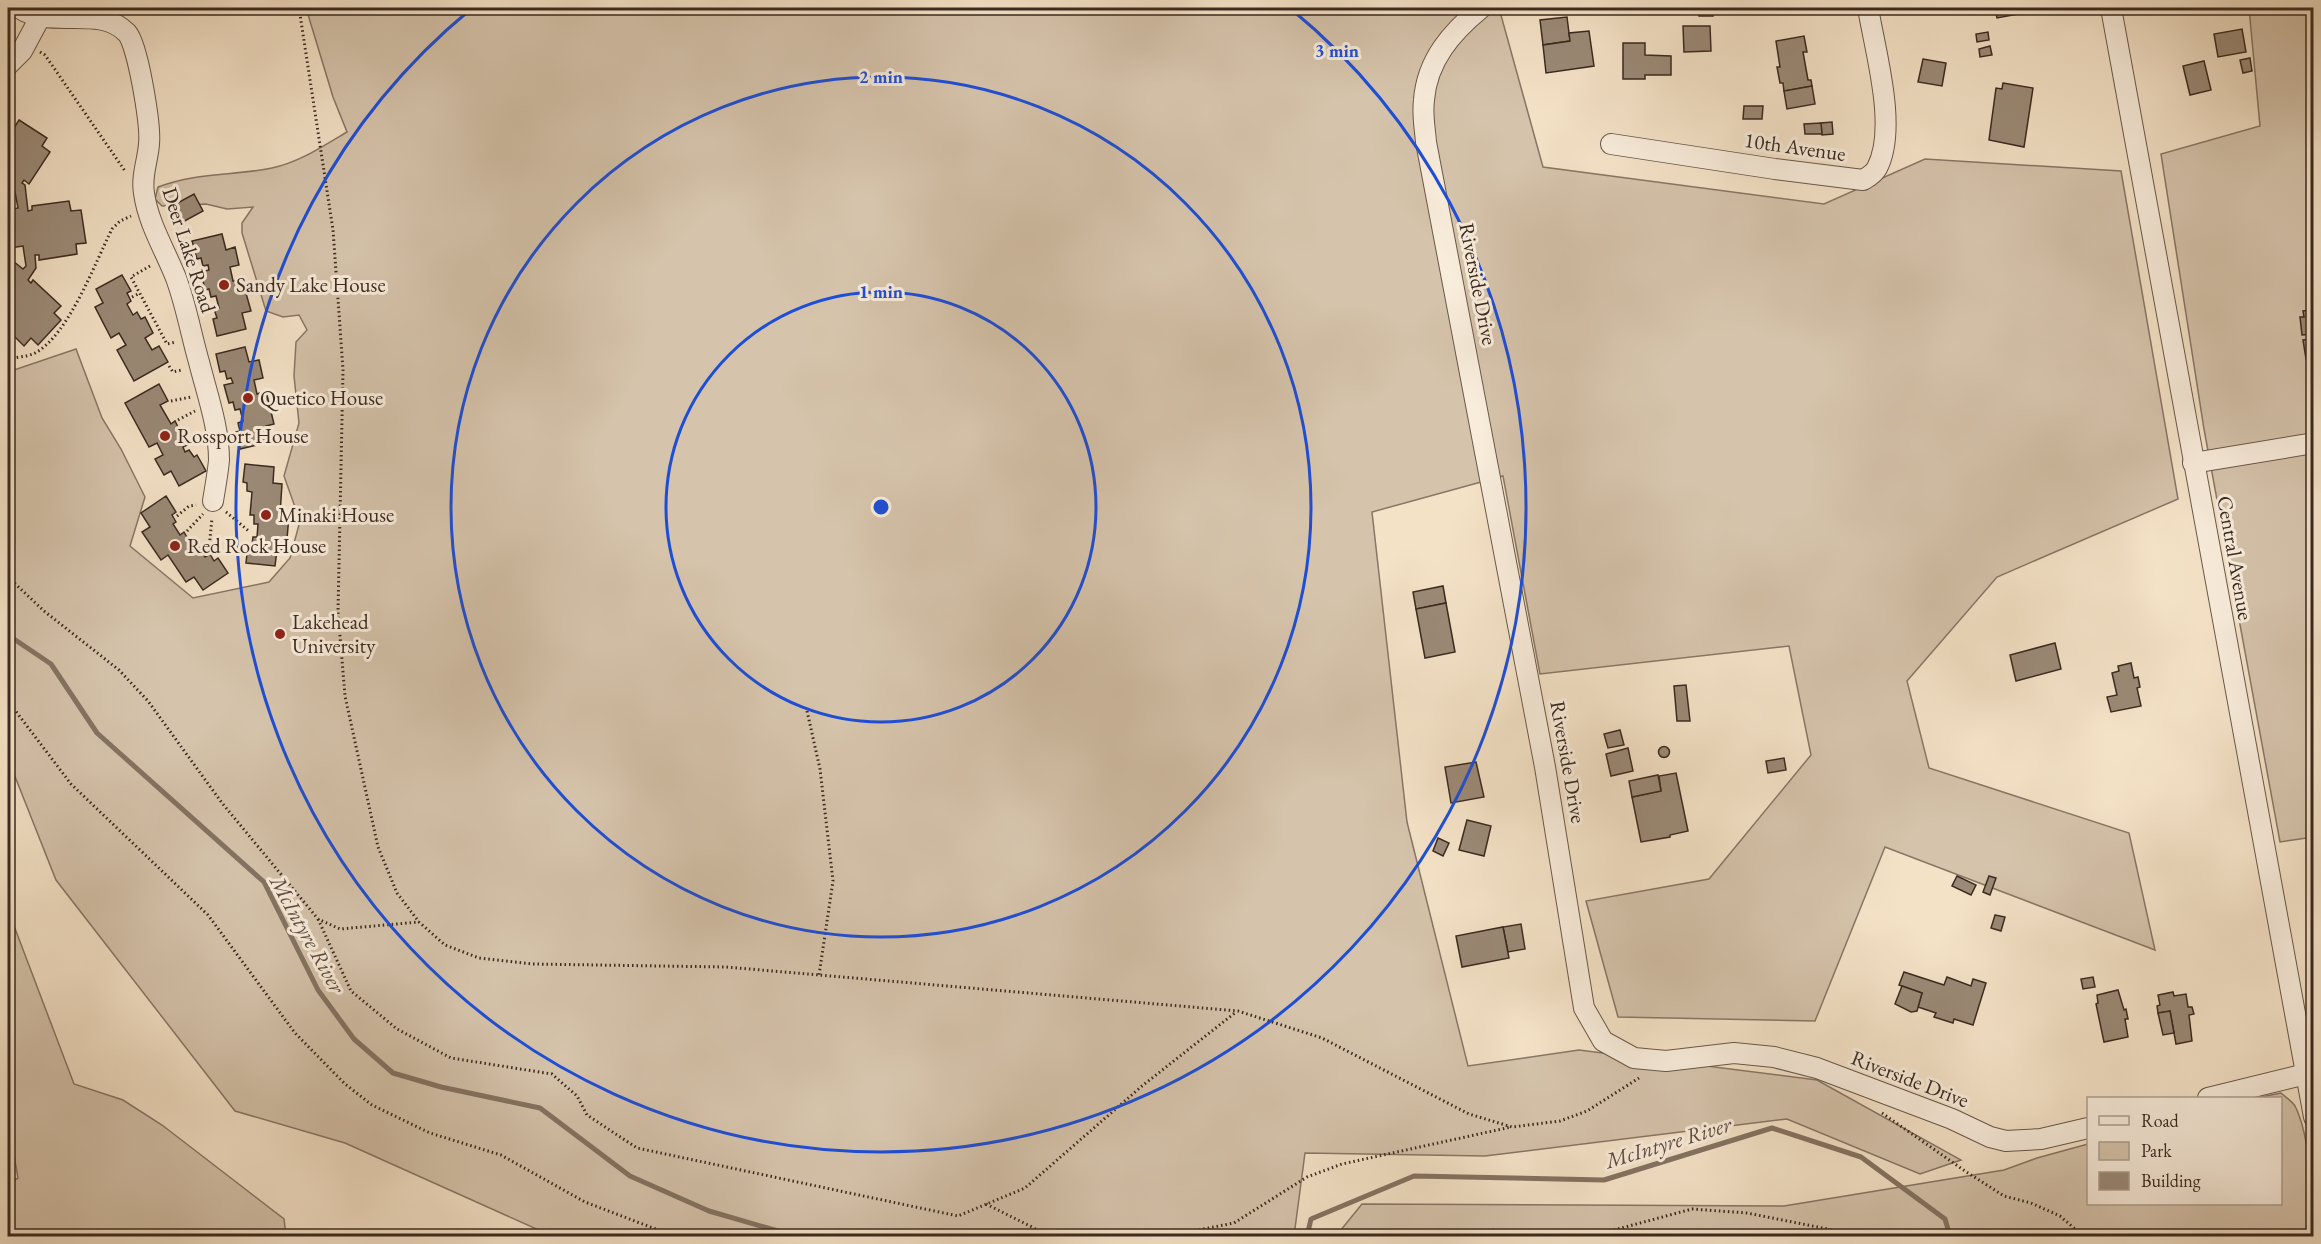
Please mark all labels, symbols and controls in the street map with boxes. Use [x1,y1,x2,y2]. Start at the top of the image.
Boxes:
text: 3 min [1315,39,1359,62]
text: 2 min [859,65,903,88]
street label: 10th Avenue [1743,126,1847,167]
street label: Deer Lake Road [157,184,223,316]
street label: Riverside Drive [1453,221,1504,347]
place label: Sandy Lake House [236,271,386,298]
marker: Sandy Lake House [217,278,231,292]
text: 1 min [859,280,903,303]
place label: Quetico House [260,384,383,412]
marker: Quetico House [241,391,255,405]
place label: Rossport House [177,422,308,449]
marker: Rossport House [158,429,172,443]
street label: Central Avenue [2211,494,2260,622]
centre of rings [871,497,891,517]
place label: Minaki House [278,501,394,528]
marker: Minaki House [259,508,273,522]
place label: Red Rock House [187,532,326,559]
marker: Red Rock House [168,539,182,553]
place label: Lakehead University [292,608,376,659]
marker: Lakehead University [273,627,287,641]
street label: Riverside Drive [1544,699,1593,825]
water label: McIntyre River [262,868,353,1000]
street label: Riverside Drive [1848,1044,1973,1113]
legend [2087,1097,2282,1205]
water label: McIntyre River [1600,1109,1736,1176]
text: Road [2141,1109,2180,1132]
text: Park [2141,1139,2172,1162]
text: Building [2141,1169,2201,1192]

